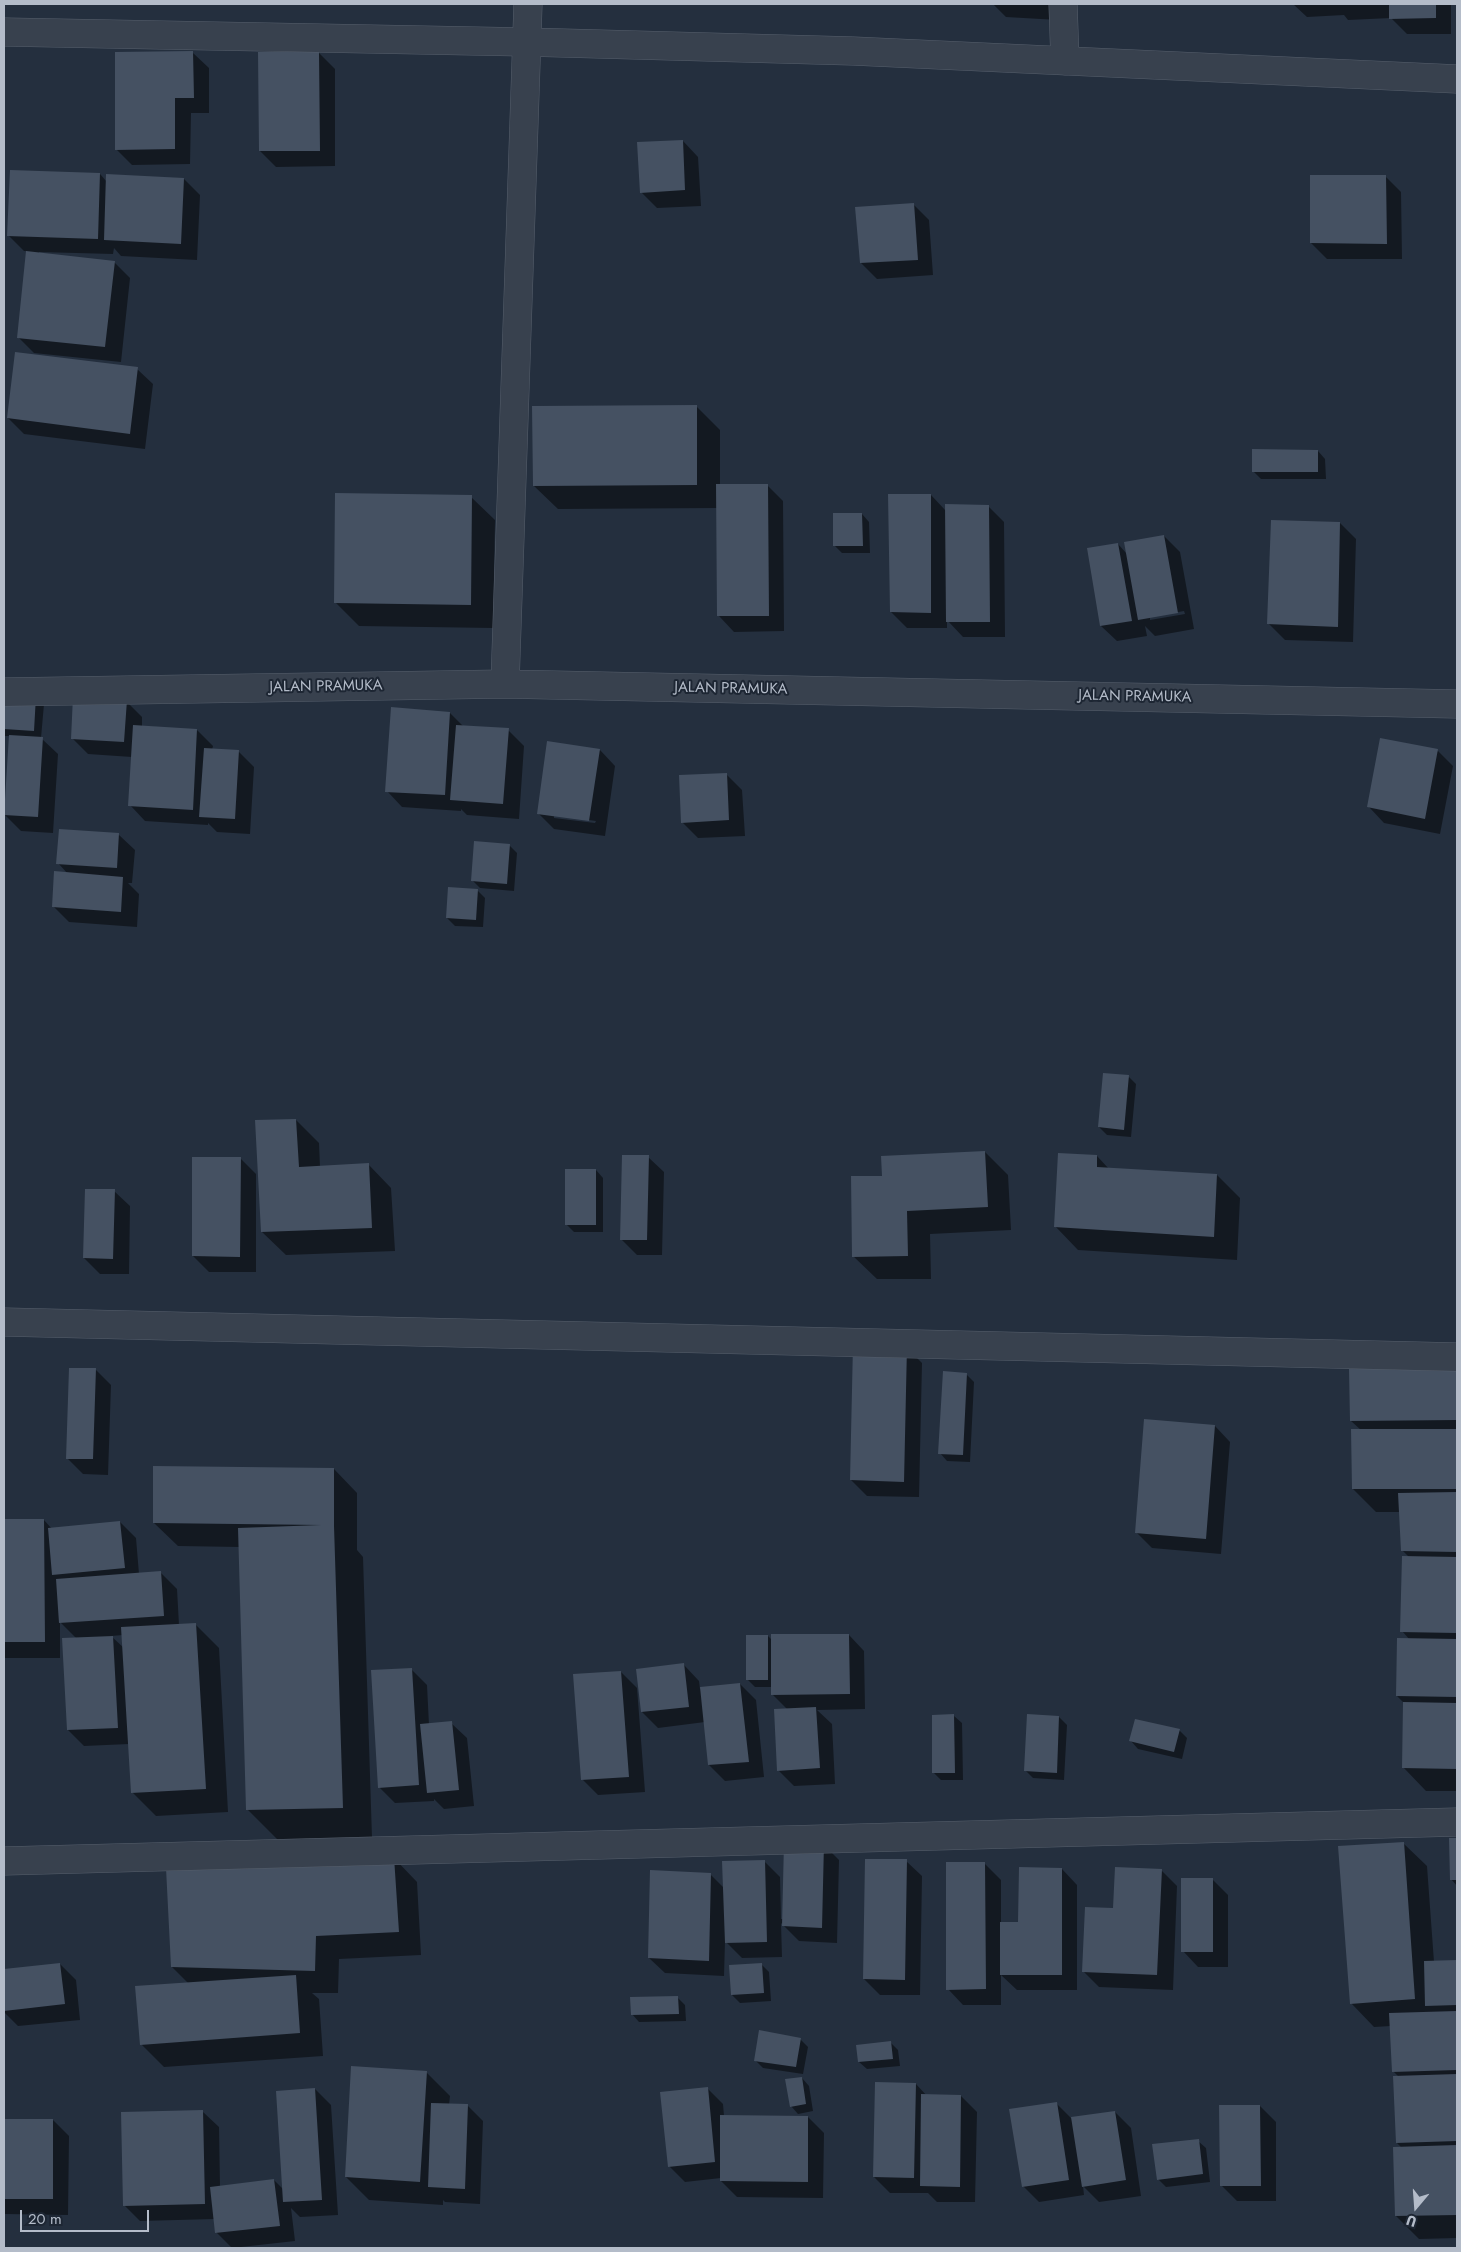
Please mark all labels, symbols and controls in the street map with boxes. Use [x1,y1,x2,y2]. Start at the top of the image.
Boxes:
street label: JALAN PRAMUKA [269,677,383,697]
street label: JALAN PRAMUKA [674,679,788,699]
street label: JALAN PRAMUKA [1078,687,1192,707]
north arrow [1391,2182,1441,2232]
scale bar [22,2200,151,2232]
text: 20 m [28,2208,62,2230]
text: U [1404,2210,1419,2232]

